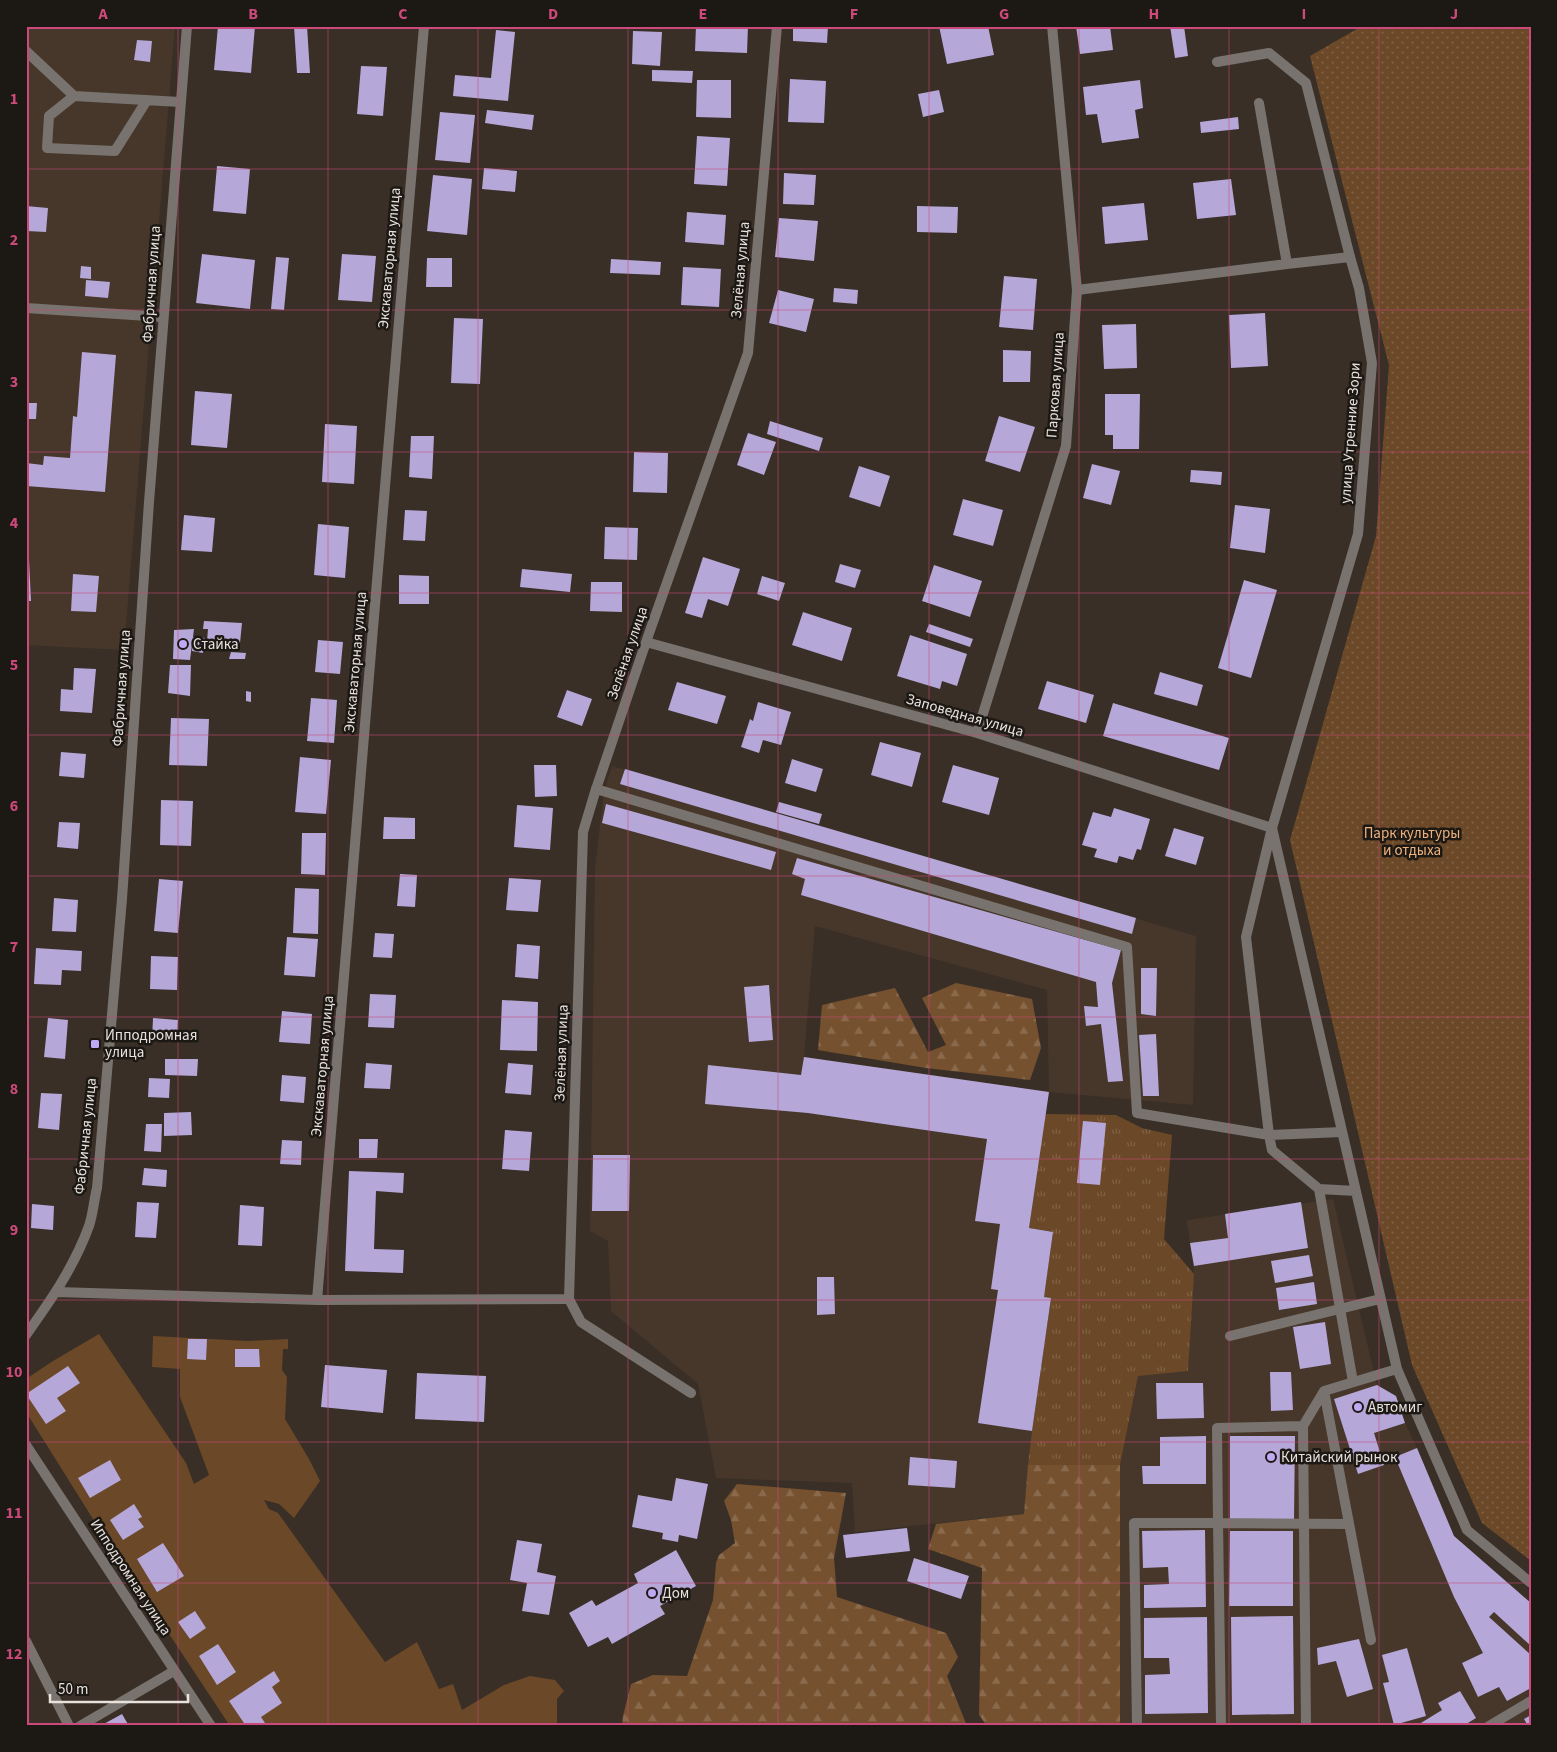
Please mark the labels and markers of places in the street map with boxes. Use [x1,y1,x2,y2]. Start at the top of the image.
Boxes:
place label: Стайка [193,634,239,655]
marker: Стайка [177,638,189,650]
place label: Ипподромная улица [105,1025,197,1063]
marker: Ипподромная улица [89,1038,101,1050]
place label: Автомиг [1368,1397,1422,1418]
marker: Автомиг [1352,1401,1364,1413]
place label: Китайский рынок [1281,1447,1398,1468]
marker: Китайский рынок [1265,1451,1277,1463]
place label: Дом [662,1583,689,1604]
marker: Дом [646,1587,658,1599]

